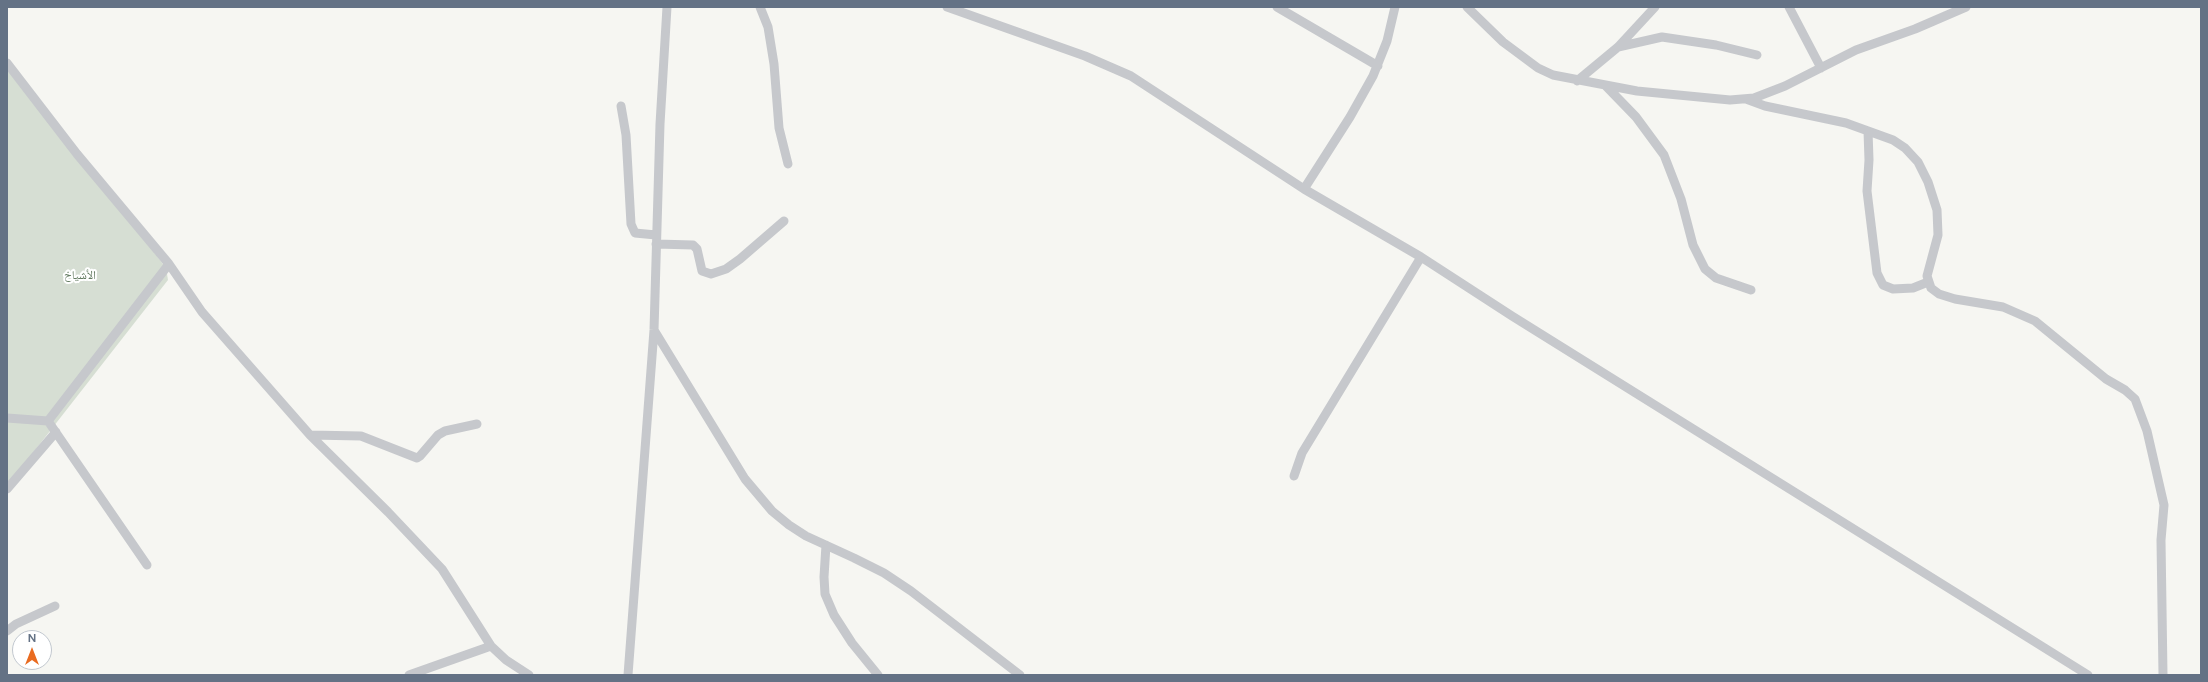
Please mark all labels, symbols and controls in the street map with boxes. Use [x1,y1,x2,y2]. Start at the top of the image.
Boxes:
park label: الأشياخ [64,268,96,282]
north arrow [12,630,52,670]
text: N [28,632,36,645]

